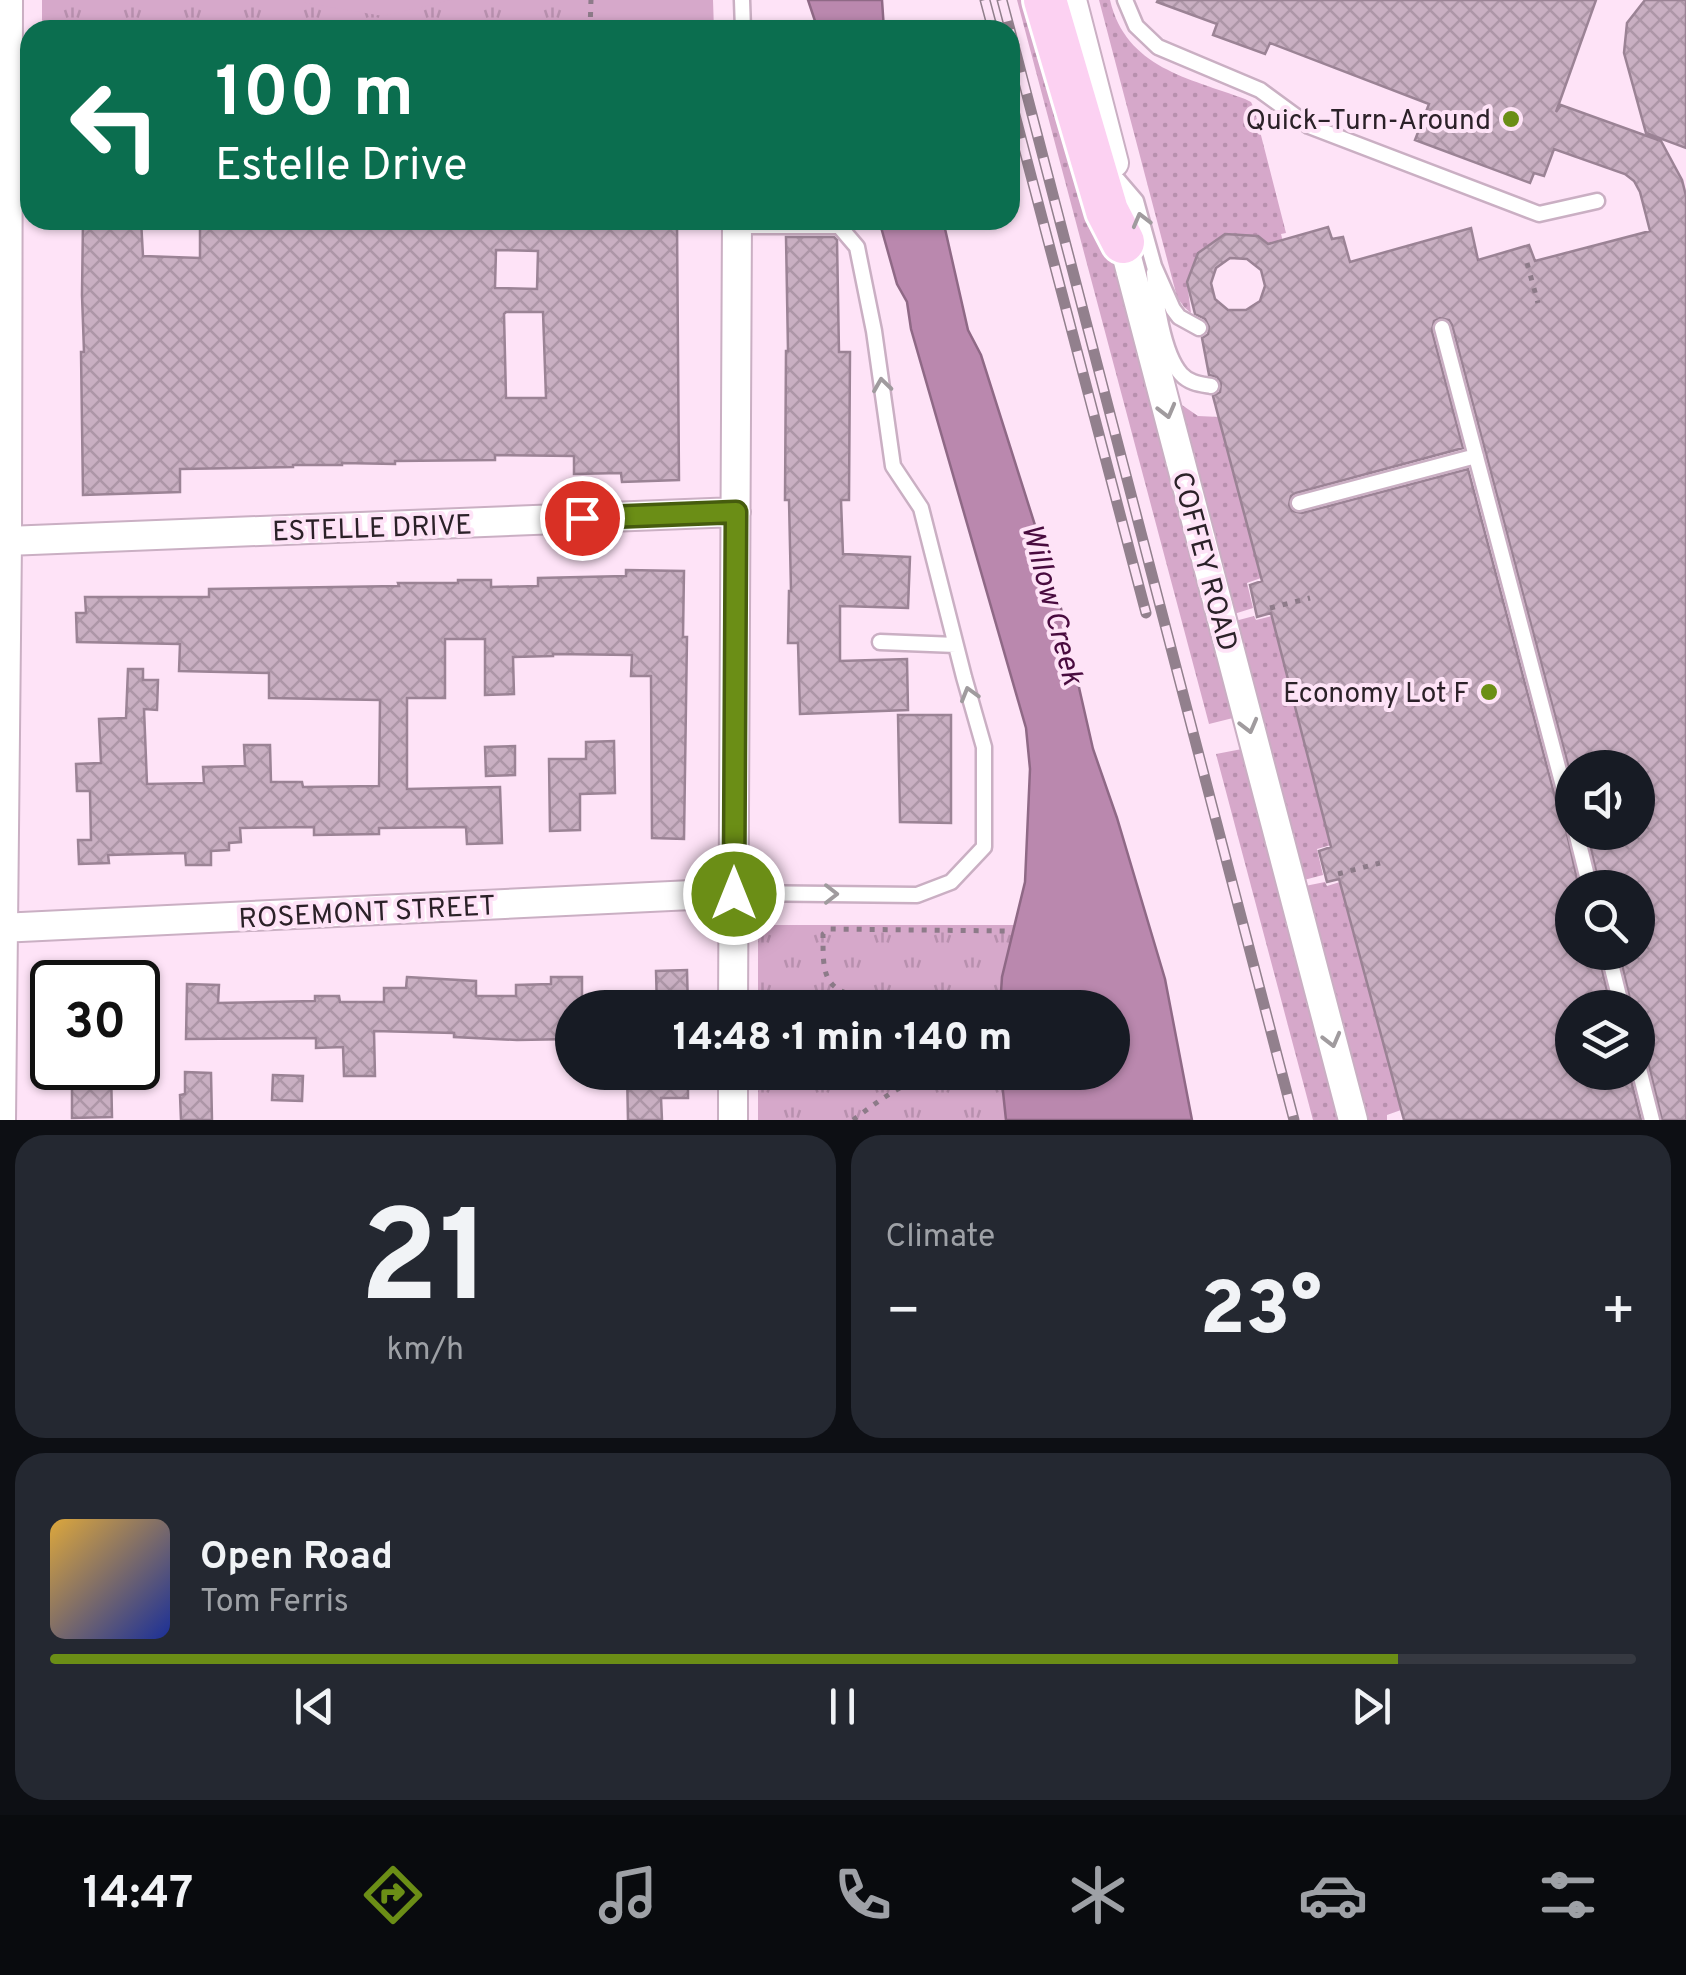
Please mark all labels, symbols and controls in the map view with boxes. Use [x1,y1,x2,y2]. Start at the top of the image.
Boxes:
text: 100 m [215,52,414,141]
icon: left [50,60,180,190]
place label: Quick–Turn-Around [1245,104,1491,140]
marker: Quick–Turn-Around [1500,108,1522,130]
text: Estelle Drive [215,139,468,196]
one-way arrow [1132,212,1153,229]
one-way arrow [872,376,893,393]
one-way arrow [1155,402,1176,419]
street label: COFFEY ROAD [1162,468,1244,656]
pin [540,476,625,561]
icon: arrive [555,491,610,546]
street label: ESTELLE DRIVE [271,509,473,551]
water label: Willow Creek [1011,520,1090,690]
place label: Economy Lot F [1283,677,1469,713]
marker: Economy Lot F [1478,681,1500,703]
one-way arrow [960,687,981,704]
one-way arrow [1238,716,1259,734]
map controls [1555,750,1655,1090]
button: sound [1555,750,1655,850]
position arrow [682,842,786,946]
button: search [1555,870,1655,970]
one-way arrow [824,884,840,905]
street label: ROSEMONT STREET [238,889,497,939]
speed limit sign: 30 [30,960,160,1090]
button: layers [1555,990,1655,1090]
text: 14:48 · 1 min · 140 m [673,1015,1012,1064]
one-way arrow [1320,1031,1341,1048]
text: 21 [360,1183,491,1348]
text: Climate [886,1218,995,1258]
text: 23° [1200,1266,1322,1361]
text: − [886,1279,921,1349]
text: + [1601,1279,1636,1349]
text: km/h [386,1331,464,1371]
text: Open Road [200,1534,393,1583]
text: Tom Ferris [200,1583,349,1623]
icon: previous [287,1679,342,1734]
icon: pause [815,1679,870,1734]
icon: next [1344,1679,1399,1734]
icon: directions [358,1860,428,1930]
icon: music [593,1860,663,1930]
icon: phone [828,1860,898,1930]
icon: climate [1063,1860,1133,1930]
icon: car [1298,1860,1368,1930]
icon: filters [1533,1860,1603,1930]
text: 14:47 [83,1867,193,1924]

